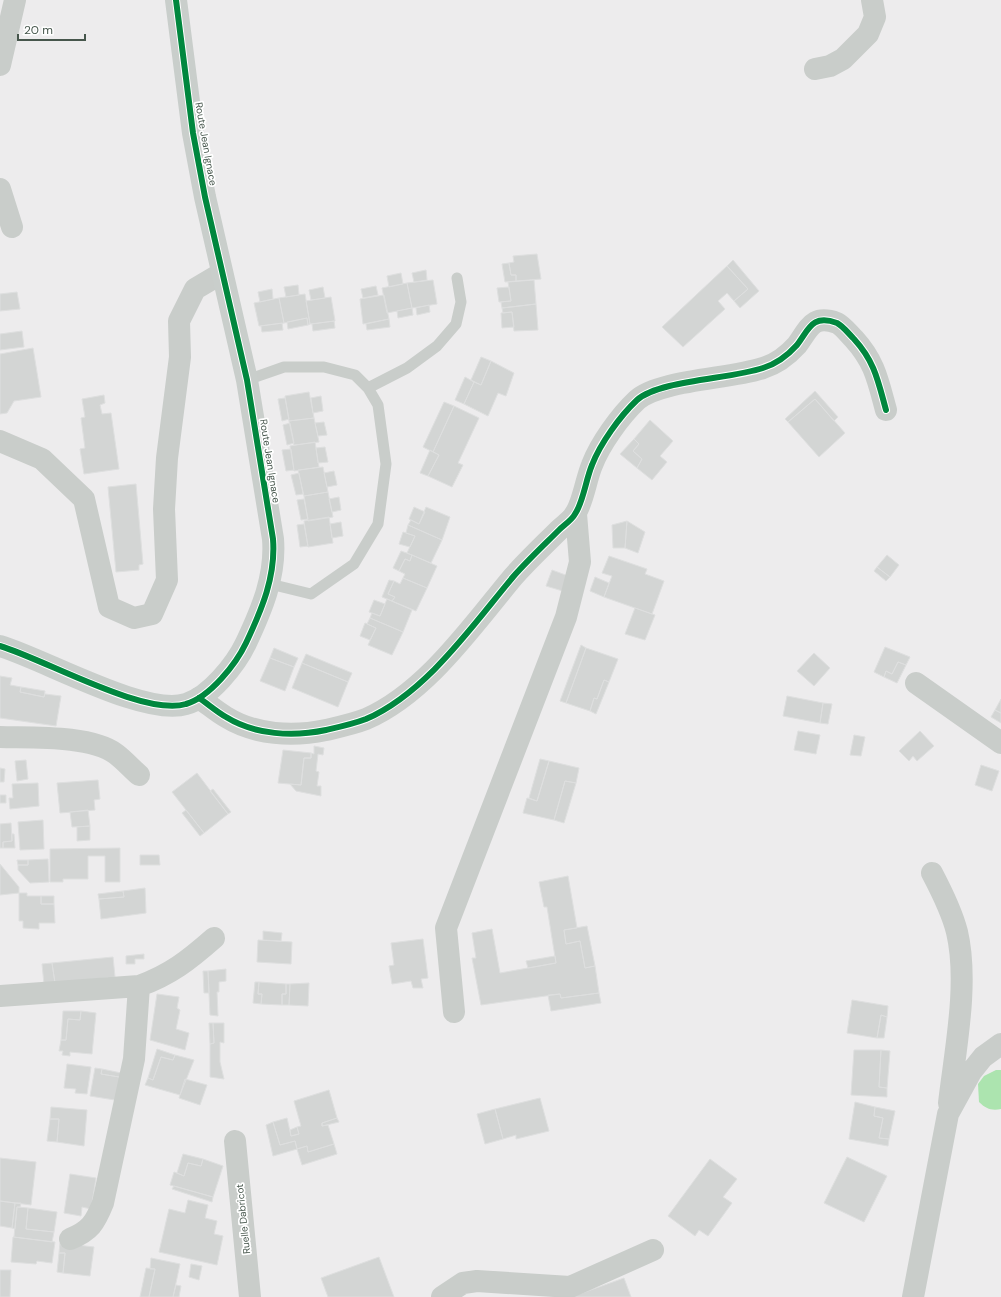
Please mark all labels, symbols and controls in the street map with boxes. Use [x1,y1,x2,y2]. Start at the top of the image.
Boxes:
scale bar [18,16,85,42]
text: 20 m [24,22,53,38]
street label: Route Jean Ignace [192,101,220,187]
street label: Route Jean Ignace [257,418,283,504]
street label: Ruelle Dabricot [233,1183,253,1255]

